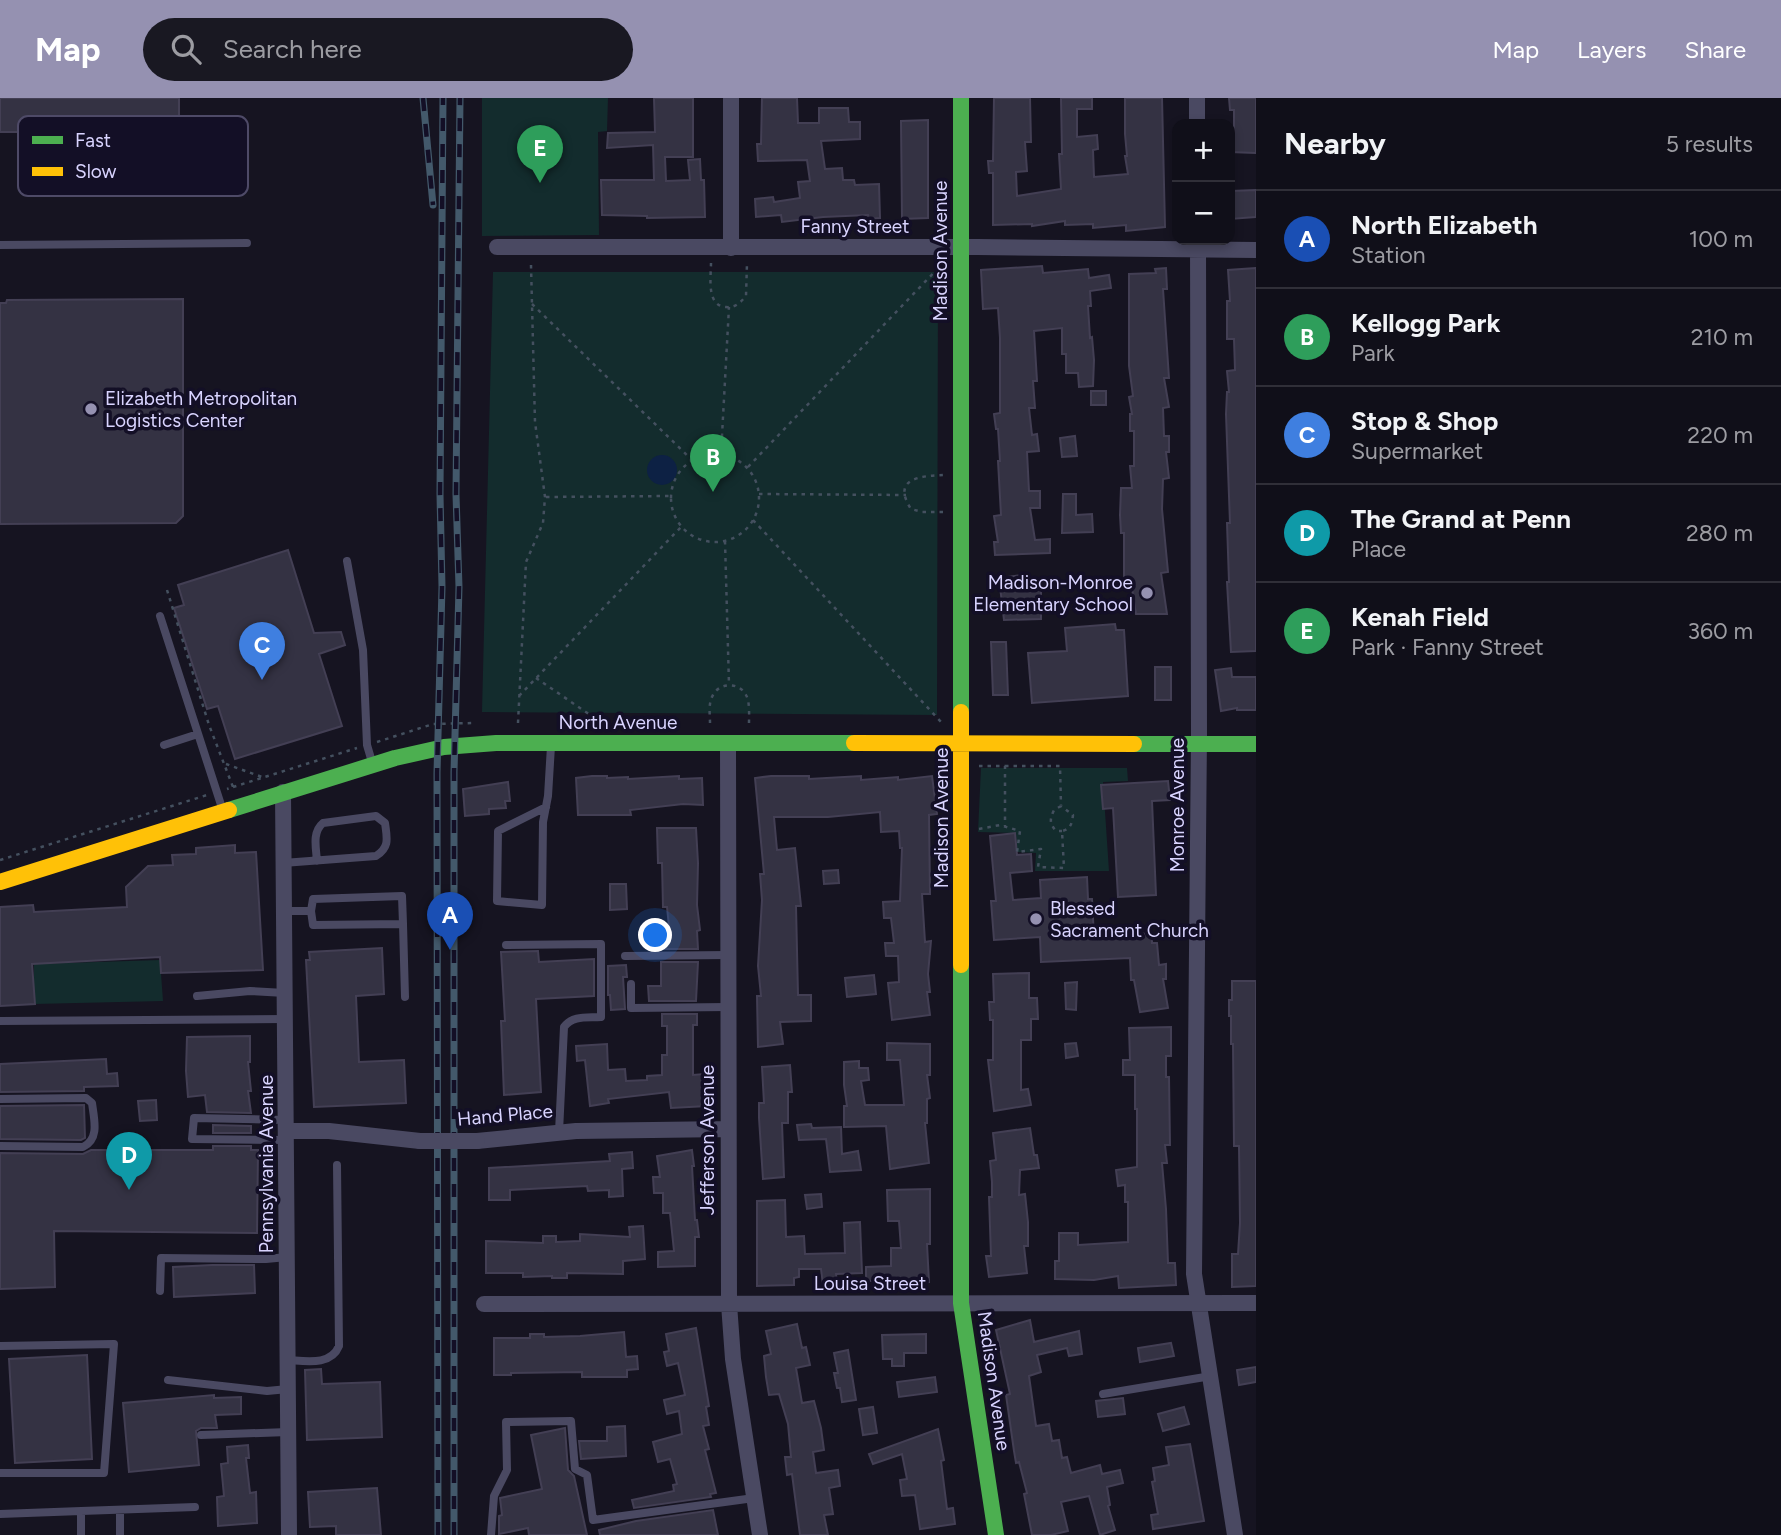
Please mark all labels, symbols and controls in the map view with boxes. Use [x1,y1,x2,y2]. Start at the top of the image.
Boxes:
search box [143,18,633,81]
text: Map [35,30,101,69]
icon: search [167,30,205,68]
text: Search here [223,33,362,65]
text: Map [1492,35,1539,64]
text: Layers [1577,35,1646,64]
text: Share [1684,35,1746,64]
legend [18,116,248,196]
map controls [1172,119,1235,245]
button: + [1172,119,1235,182]
pin: E [517,125,563,183]
text: Nearby [1284,125,1386,162]
text: Fast [75,129,111,152]
text: 5 results [1666,130,1753,158]
text: Slow [75,160,117,183]
street label: Madison Avenue [929,181,952,321]
button: − [1172,182,1235,245]
text: North Elizabeth [1351,209,1537,241]
street label: Fanny Street [801,215,909,238]
text: A [1299,225,1315,253]
text: 100 m [1689,225,1753,253]
text: Station [1351,241,1426,269]
text: Kellogg Park [1351,307,1500,339]
text: B [1300,323,1314,351]
text: 210 m [1691,323,1753,351]
text: Park [1351,339,1395,367]
place label: Elizabeth Metropolitan Logistics Center [105,387,297,432]
marker: Elizabeth Metropolitan Logistics Center [83,401,99,417]
text: Stop & Shop [1351,405,1498,437]
text: C [1299,421,1315,449]
text: 220 m [1687,421,1753,449]
pin: B [690,434,736,492]
text: Supermarket [1351,437,1483,465]
text: The Grand at Penn [1351,503,1571,535]
text: D [1299,519,1315,547]
text: 280 m [1686,519,1753,547]
text: Place [1351,535,1406,563]
place label: Madison-Monroe Elementary School [973,571,1133,616]
marker: Madison-Monroe Elementary School [1139,585,1155,601]
text: Kenah Field [1351,601,1489,633]
text: E [1300,617,1314,645]
text: 360 m [1687,617,1753,645]
pin: C [239,622,285,680]
text: Park · Fanny Street [1351,633,1544,661]
street label: North Avenue [559,711,677,734]
street label: Monroe Avenue [1166,738,1189,872]
street label: Madison Avenue [930,748,953,888]
pin: A [427,892,473,950]
place label: Blessed Sacrament Church [1050,897,1209,942]
marker: Blessed Sacrament Church [1028,911,1044,927]
your location [638,918,672,952]
street label: Jefferson Avenue [696,1065,719,1215]
street label: Pennsylvania Avenue [255,1075,278,1253]
street label: Hand Place [456,1099,554,1131]
pin: D [106,1132,152,1190]
street label: Louisa Street [814,1272,926,1295]
street label: Madison Avenue [973,1310,1015,1452]

